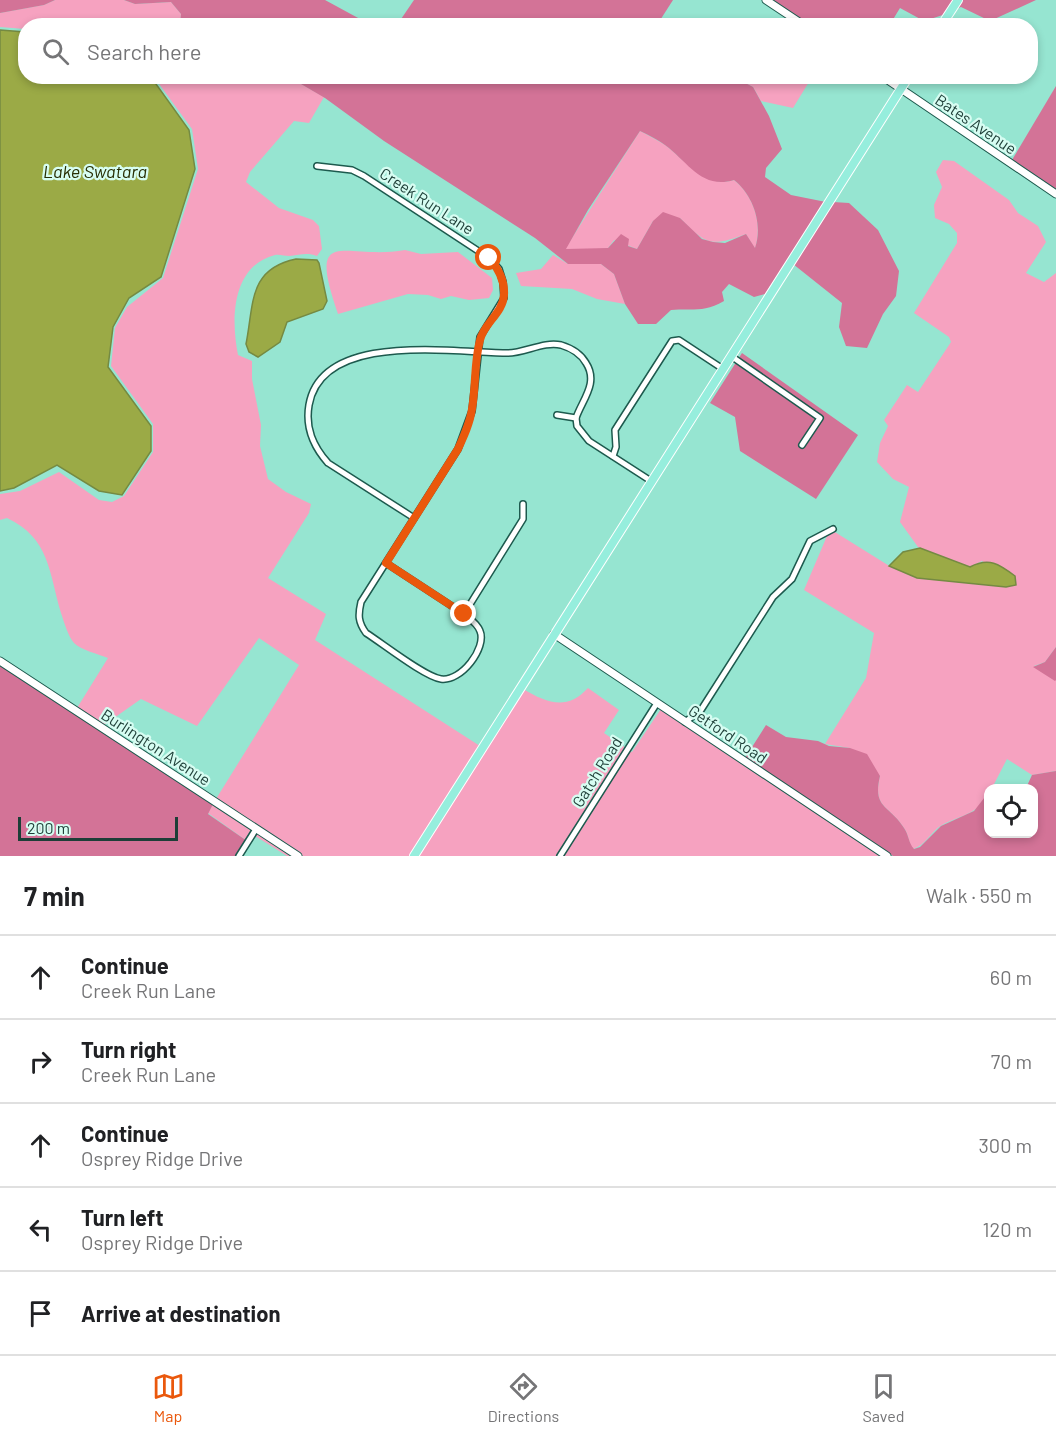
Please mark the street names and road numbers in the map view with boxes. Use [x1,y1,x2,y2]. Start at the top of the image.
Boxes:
street label: Bates Avenue [932,89,1020,158]
street label: Creek Run Lane [377,163,478,238]
street label: Getford Road [685,700,771,767]
street label: Burlington Avenue [98,704,214,789]
street label: Gatch Road [568,733,626,810]

